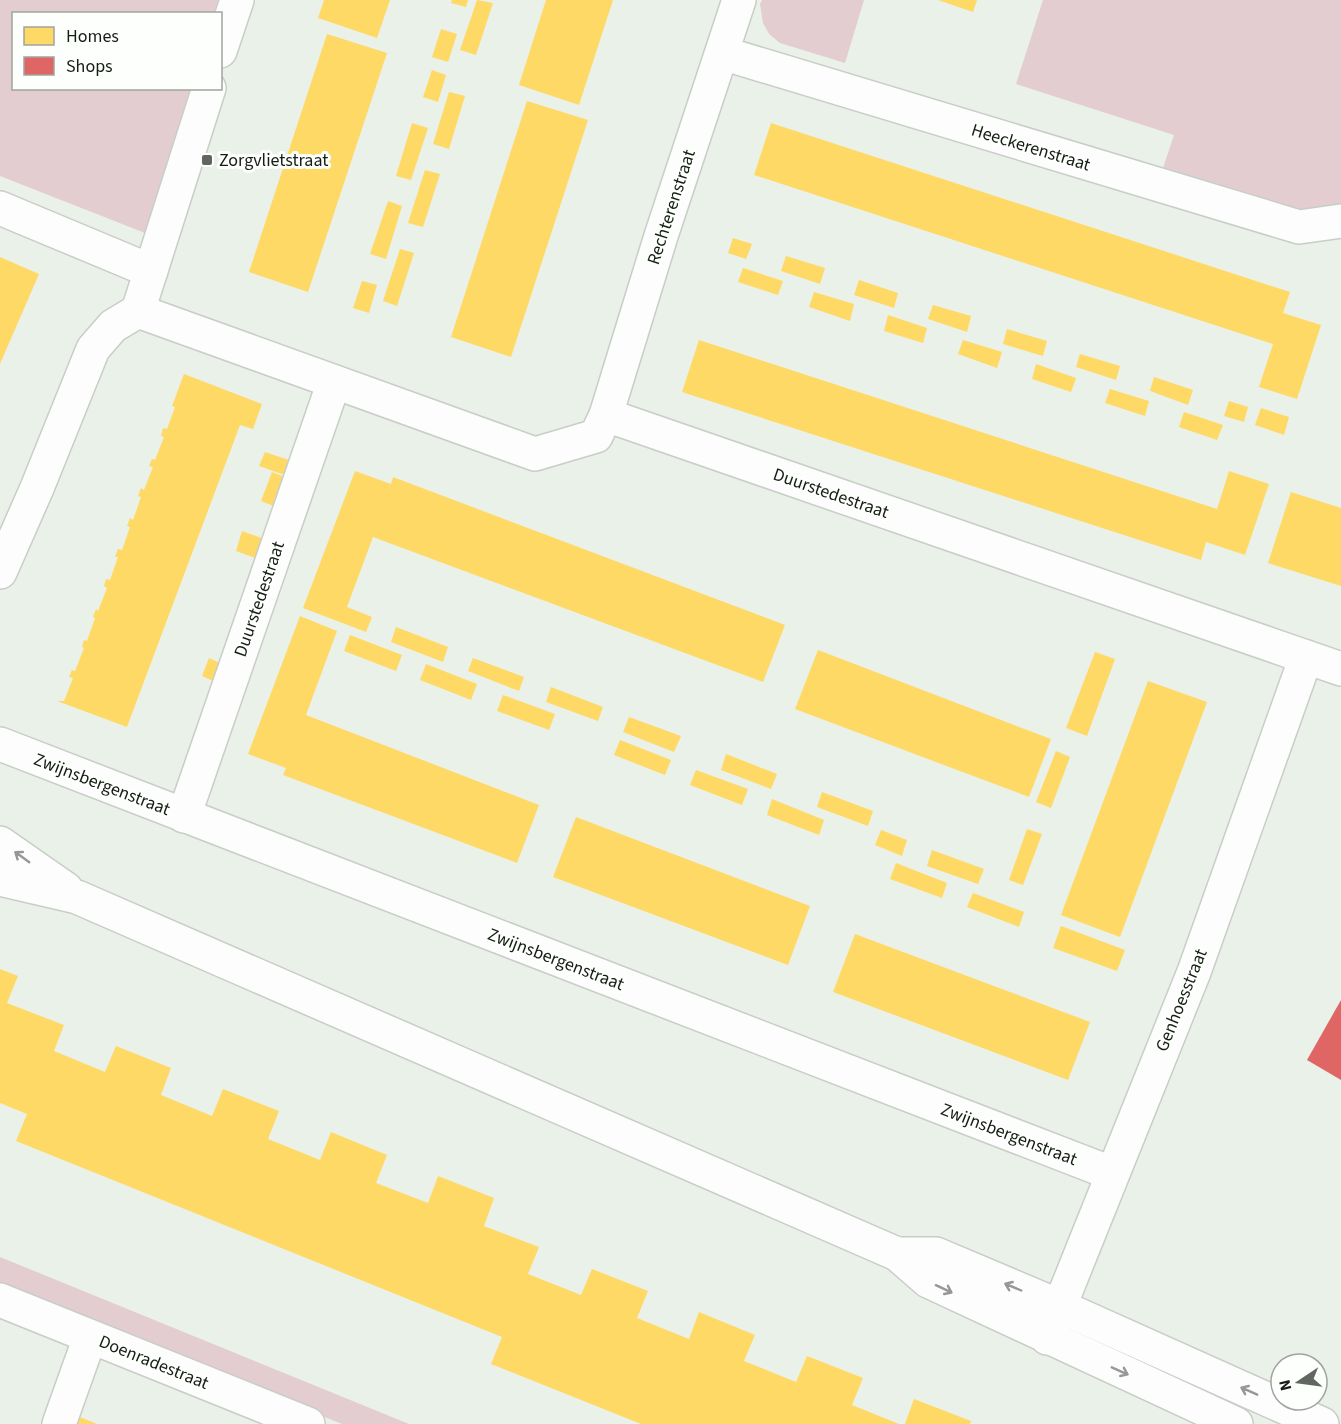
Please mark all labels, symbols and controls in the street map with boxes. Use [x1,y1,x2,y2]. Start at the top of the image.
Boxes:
legend [12,12,222,90]
text: Homes [66,24,119,49]
text: Shops [66,54,113,79]
street label: Heeckerenstraat [968,118,1093,177]
street label: Rechterenstraat [641,146,702,268]
place label: Zorgvlietstraat [219,148,328,173]
marker: Zorgvlietstraat [200,153,214,167]
street label: Duurstedestraat [770,462,892,525]
street label: Duurstedestraat [228,538,291,660]
street label: Zwijnsbergenstraat [30,747,174,822]
one-way arrow [14,851,30,863]
street label: Zwijnsbergenstraat [484,922,628,997]
street label: Genhoesstraat [1149,945,1213,1055]
street label: Zwijnsbergenstraat [937,1097,1081,1172]
one-way arrow [1005,1281,1023,1292]
one-way arrow [934,1283,952,1295]
street label: Doenradestraat [95,1329,212,1396]
north arrow [1269,1352,1329,1412]
one-way arrow [1111,1366,1129,1378]
text: N [1273,1377,1297,1393]
one-way arrow [1241,1385,1259,1397]

